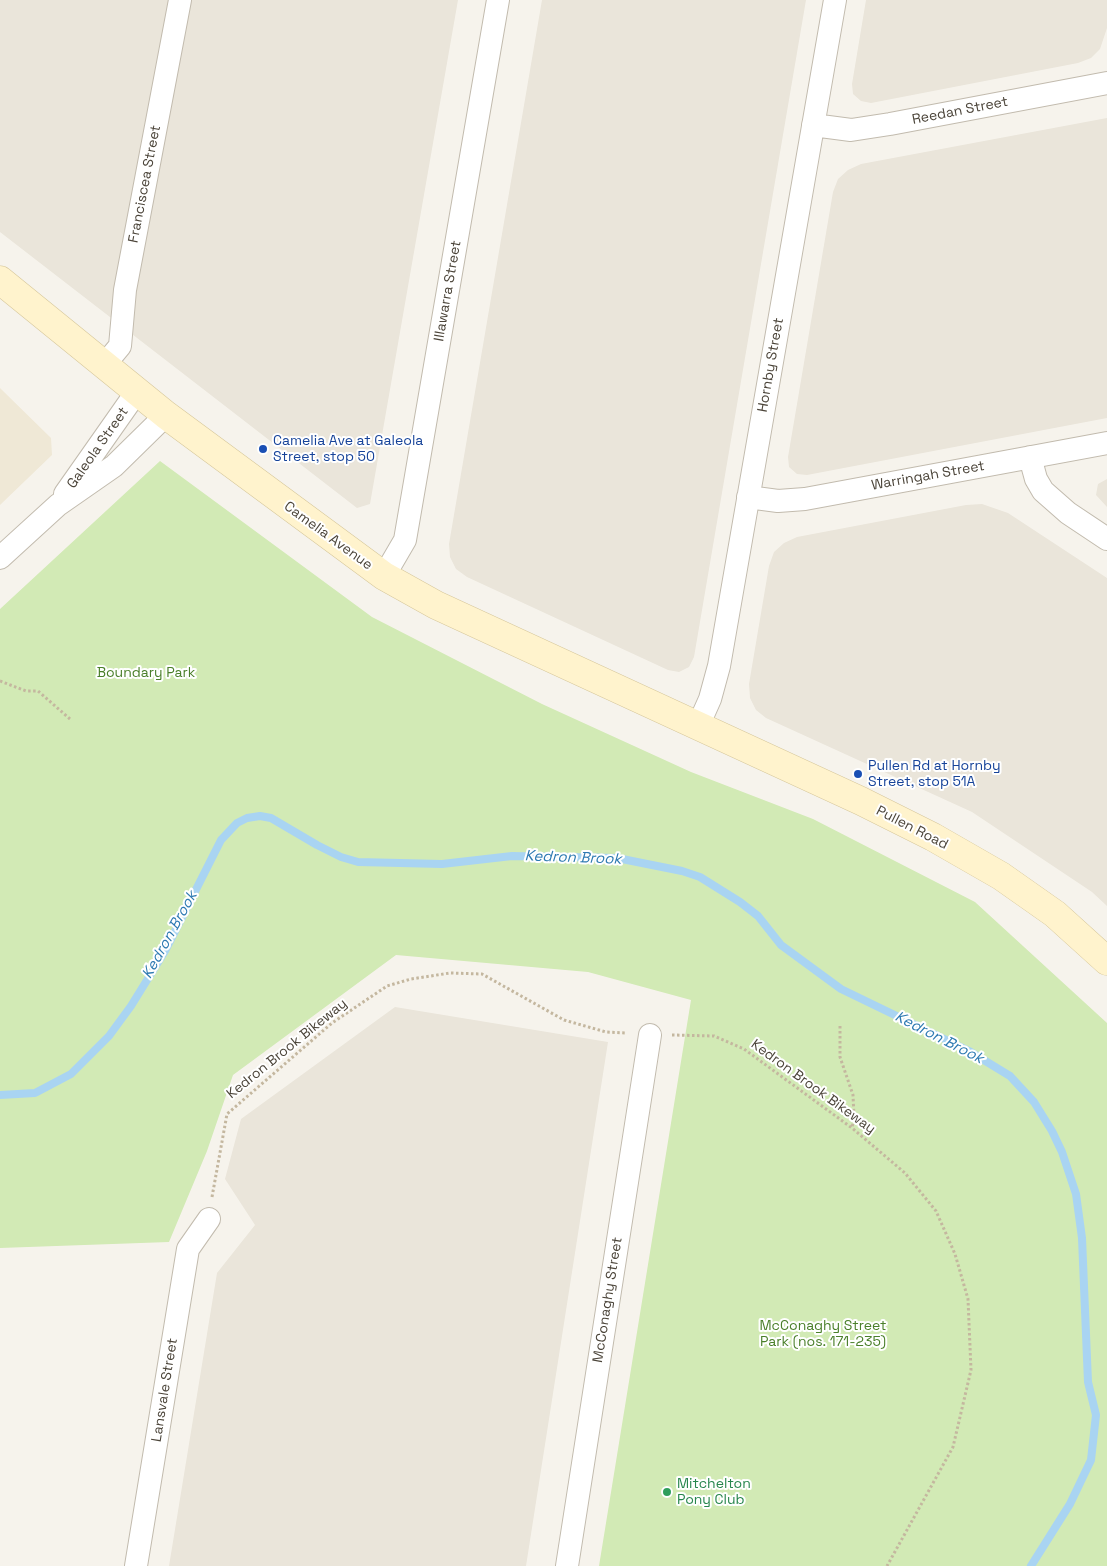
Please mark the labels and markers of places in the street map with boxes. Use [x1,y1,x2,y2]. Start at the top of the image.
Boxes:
place label: Camelia Ave at Galeola Street, stop 50 [273,433,423,466]
marker: Camelia Ave at Galeola Street, stop 50 [257,443,269,455]
place label: Pullen Rd at Hornby Street, stop 51A [868,758,1001,790]
marker: Pullen Rd at Hornby Street, stop 51A [852,768,864,780]
place label: Mitchelton Pony Club [677,1476,751,1508]
marker: Mitchelton Pony Club [661,1486,673,1498]

